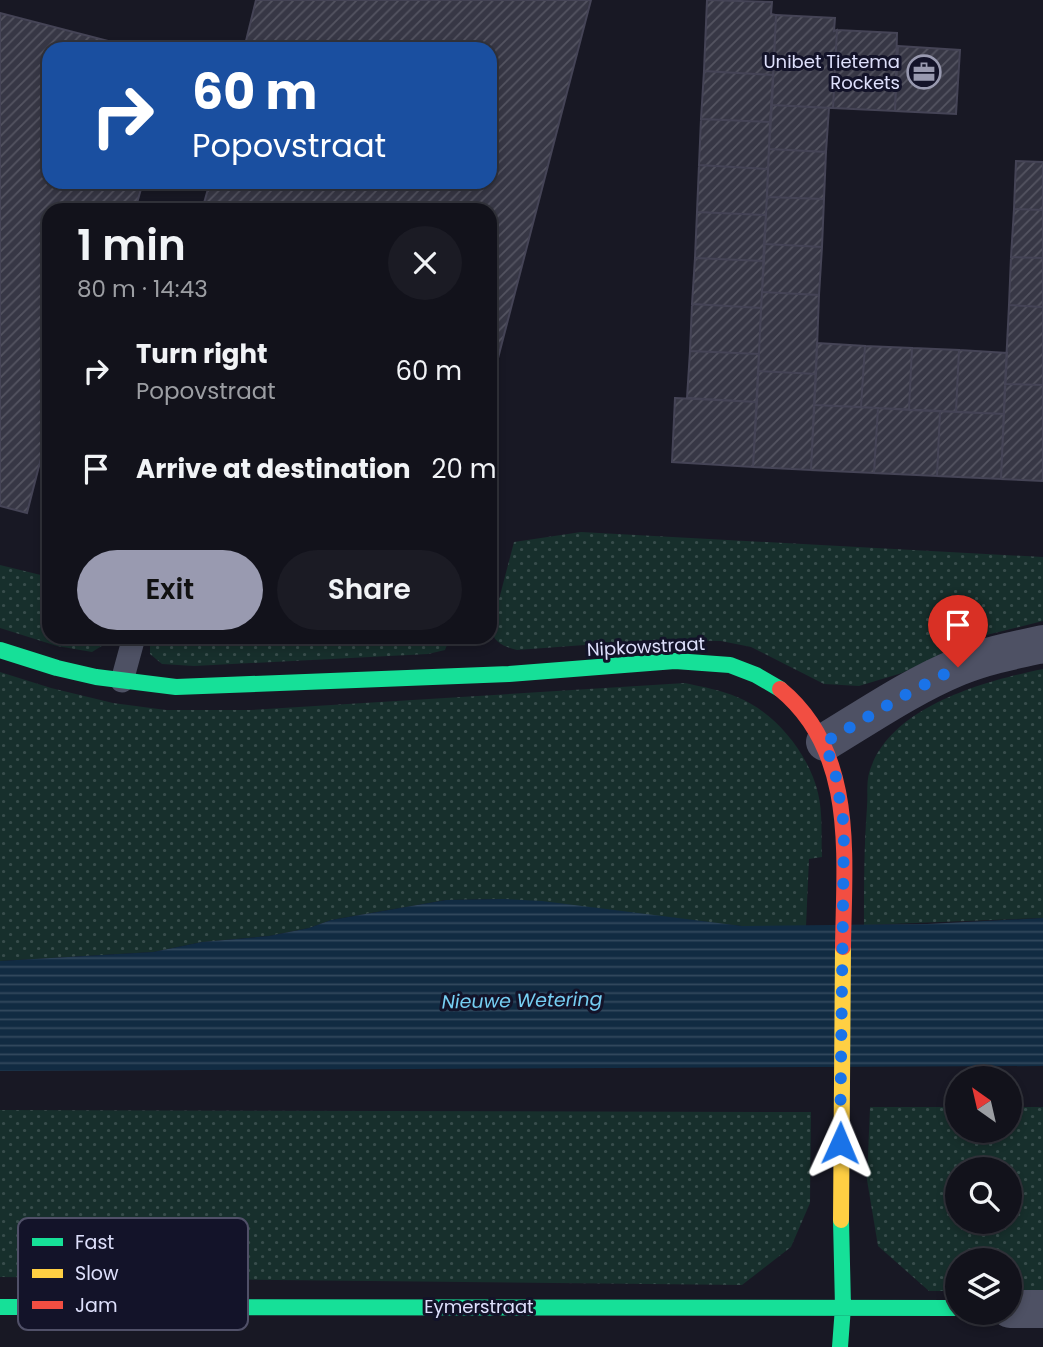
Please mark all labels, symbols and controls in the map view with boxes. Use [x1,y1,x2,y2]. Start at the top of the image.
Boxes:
place label: Unibet Tietema Rockets [763,49,900,95]
office icon: Unibet Tietema Rockets [905,53,943,91]
text: 60 m [192,58,317,126]
icon: right [77,70,168,161]
text: Popovstraat [192,123,386,168]
text: 1 min [77,216,186,275]
button: close [388,226,462,300]
text: 80 m · 14:43 [77,273,208,305]
text: Turn right [136,336,268,372]
icon: right [77,352,115,390]
text: 60 m [395,353,462,389]
text: Popovstraat [136,375,276,407]
icon: arrive [77,450,115,488]
text: Arrive at destination [136,451,411,487]
text: 20 m [432,451,497,487]
button: Exit [77,550,263,630]
button: Share [277,550,462,630]
pin [928,595,988,667]
icon: arrive [939,606,977,644]
street label: Nipkowstraat [586,631,706,662]
water label: Nieuwe Wetering [441,986,603,1015]
north arrow [945,1066,1022,1143]
map controls [945,1066,1022,1325]
position arrow [803,1106,877,1180]
button: search [945,1157,1022,1234]
legend [18,1218,248,1330]
text: Fast [75,1229,114,1256]
button: layers [945,1248,1022,1325]
text: Slow [75,1260,119,1287]
text: Jam [75,1292,117,1319]
street label: Eymerstraat [424,1294,534,1319]

